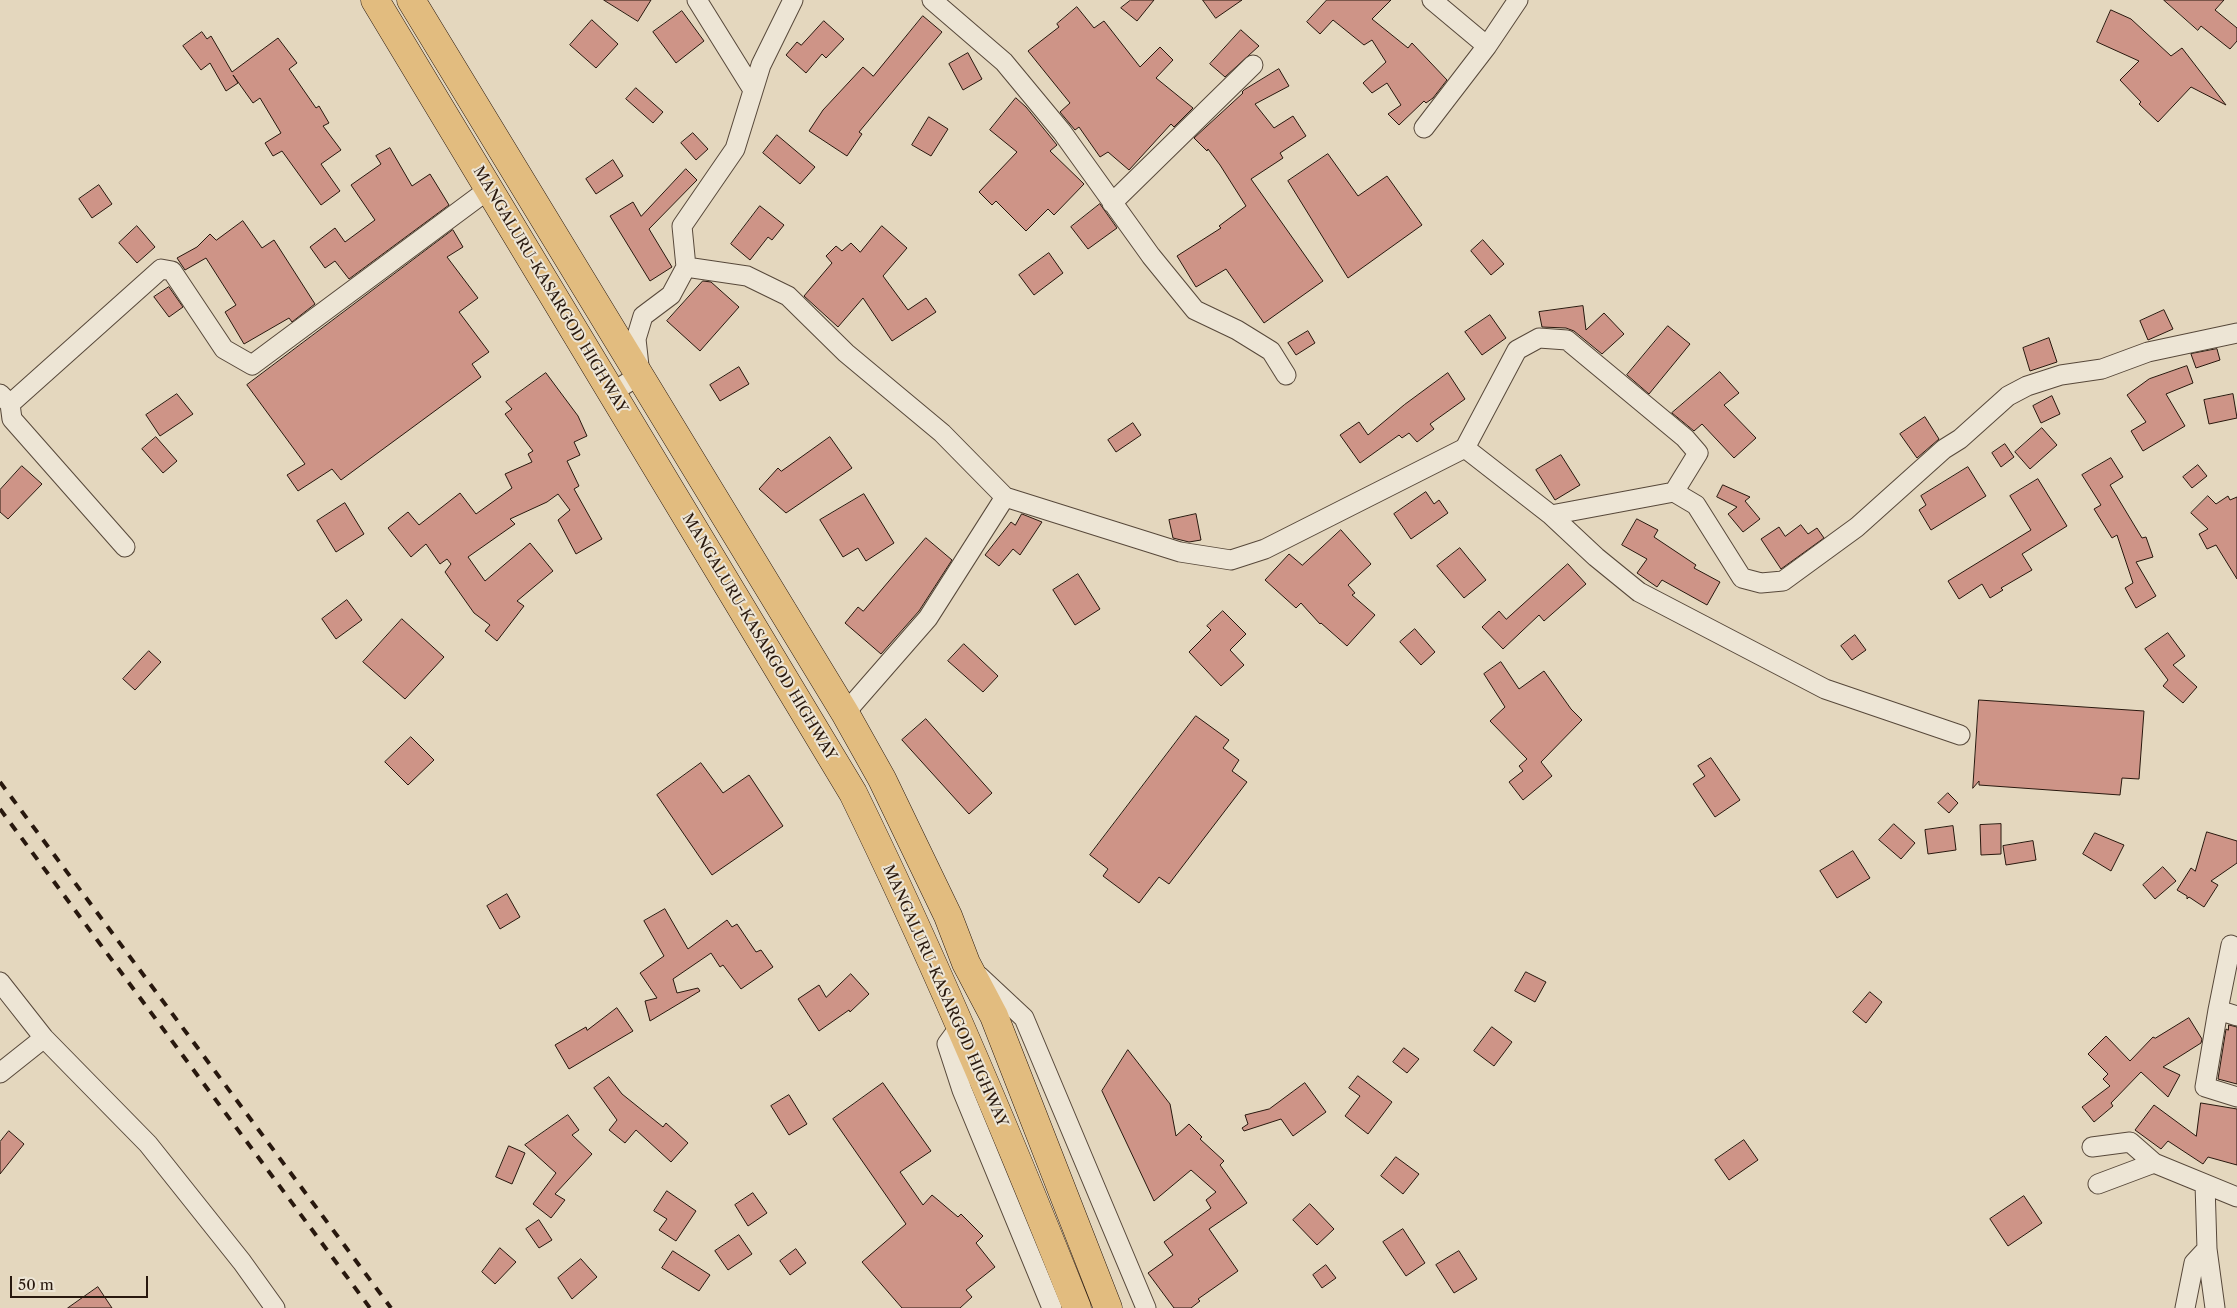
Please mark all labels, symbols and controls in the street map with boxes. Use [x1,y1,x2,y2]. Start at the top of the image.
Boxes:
street label: MANGALURU-KASARGOD HIGHWAY [469,163,631,417]
street label: MANGALURU-KASARGOD HIGHWAY [678,510,840,764]
street label: MANGALURU-KASARGOD HIGHWAY [879,862,1011,1130]
scale bar [12,1266,150,1298]
text: 50 m [18,1275,54,1294]

